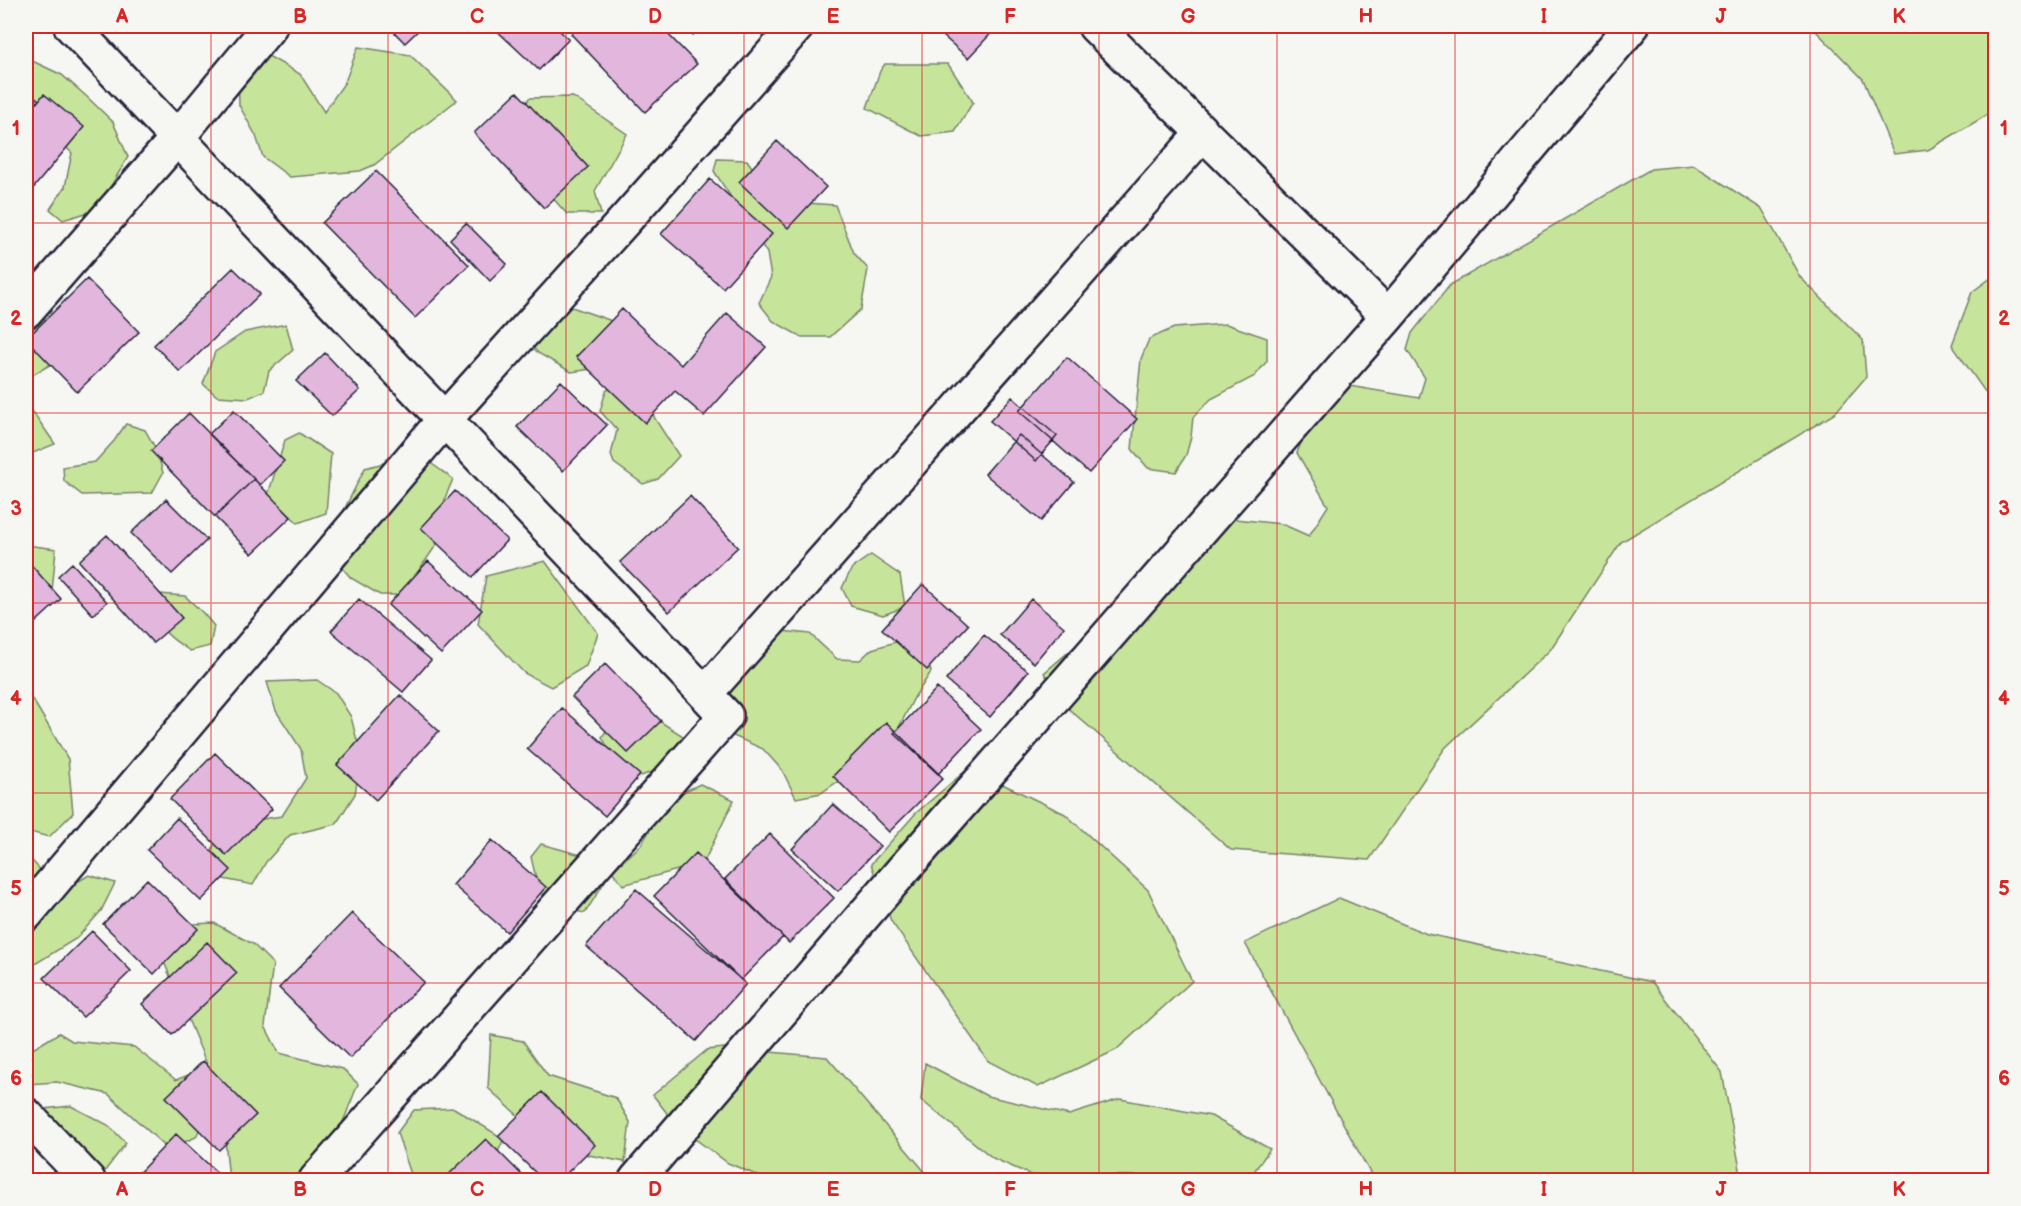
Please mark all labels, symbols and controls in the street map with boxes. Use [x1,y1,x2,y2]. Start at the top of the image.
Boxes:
text: A [115,5,129,29]
text: B [293,5,307,29]
text: C [470,5,484,29]
text: D [648,5,662,29]
text: E [827,5,840,29]
text: F [1004,5,1016,29]
text: G [1181,5,1196,29]
text: H [1359,5,1373,29]
text: I [1541,5,1547,29]
text: J [1716,5,1728,29]
text: K [1892,5,1906,29]
text: 1 [12,117,20,141]
text: 1 [2000,117,2008,141]
text: 2 [10,307,22,331]
text: 2 [1998,307,2010,331]
text: 3 [10,497,22,521]
text: 3 [1998,497,2010,521]
text: 4 [10,687,22,711]
text: 4 [1998,687,2010,711]
text: 5 [10,877,22,901]
text: 5 [1998,877,2010,901]
text: 6 [10,1067,22,1091]
text: 6 [1998,1067,2010,1091]
text: A [115,1178,129,1202]
text: B [293,1178,307,1202]
text: C [470,1178,484,1202]
text: D [648,1178,662,1202]
text: E [827,1178,840,1202]
text: F [1004,1178,1016,1202]
text: G [1181,1178,1196,1202]
text: H [1359,1178,1373,1202]
text: I [1541,1178,1547,1202]
text: J [1716,1178,1728,1202]
text: K [1892,1178,1906,1202]

